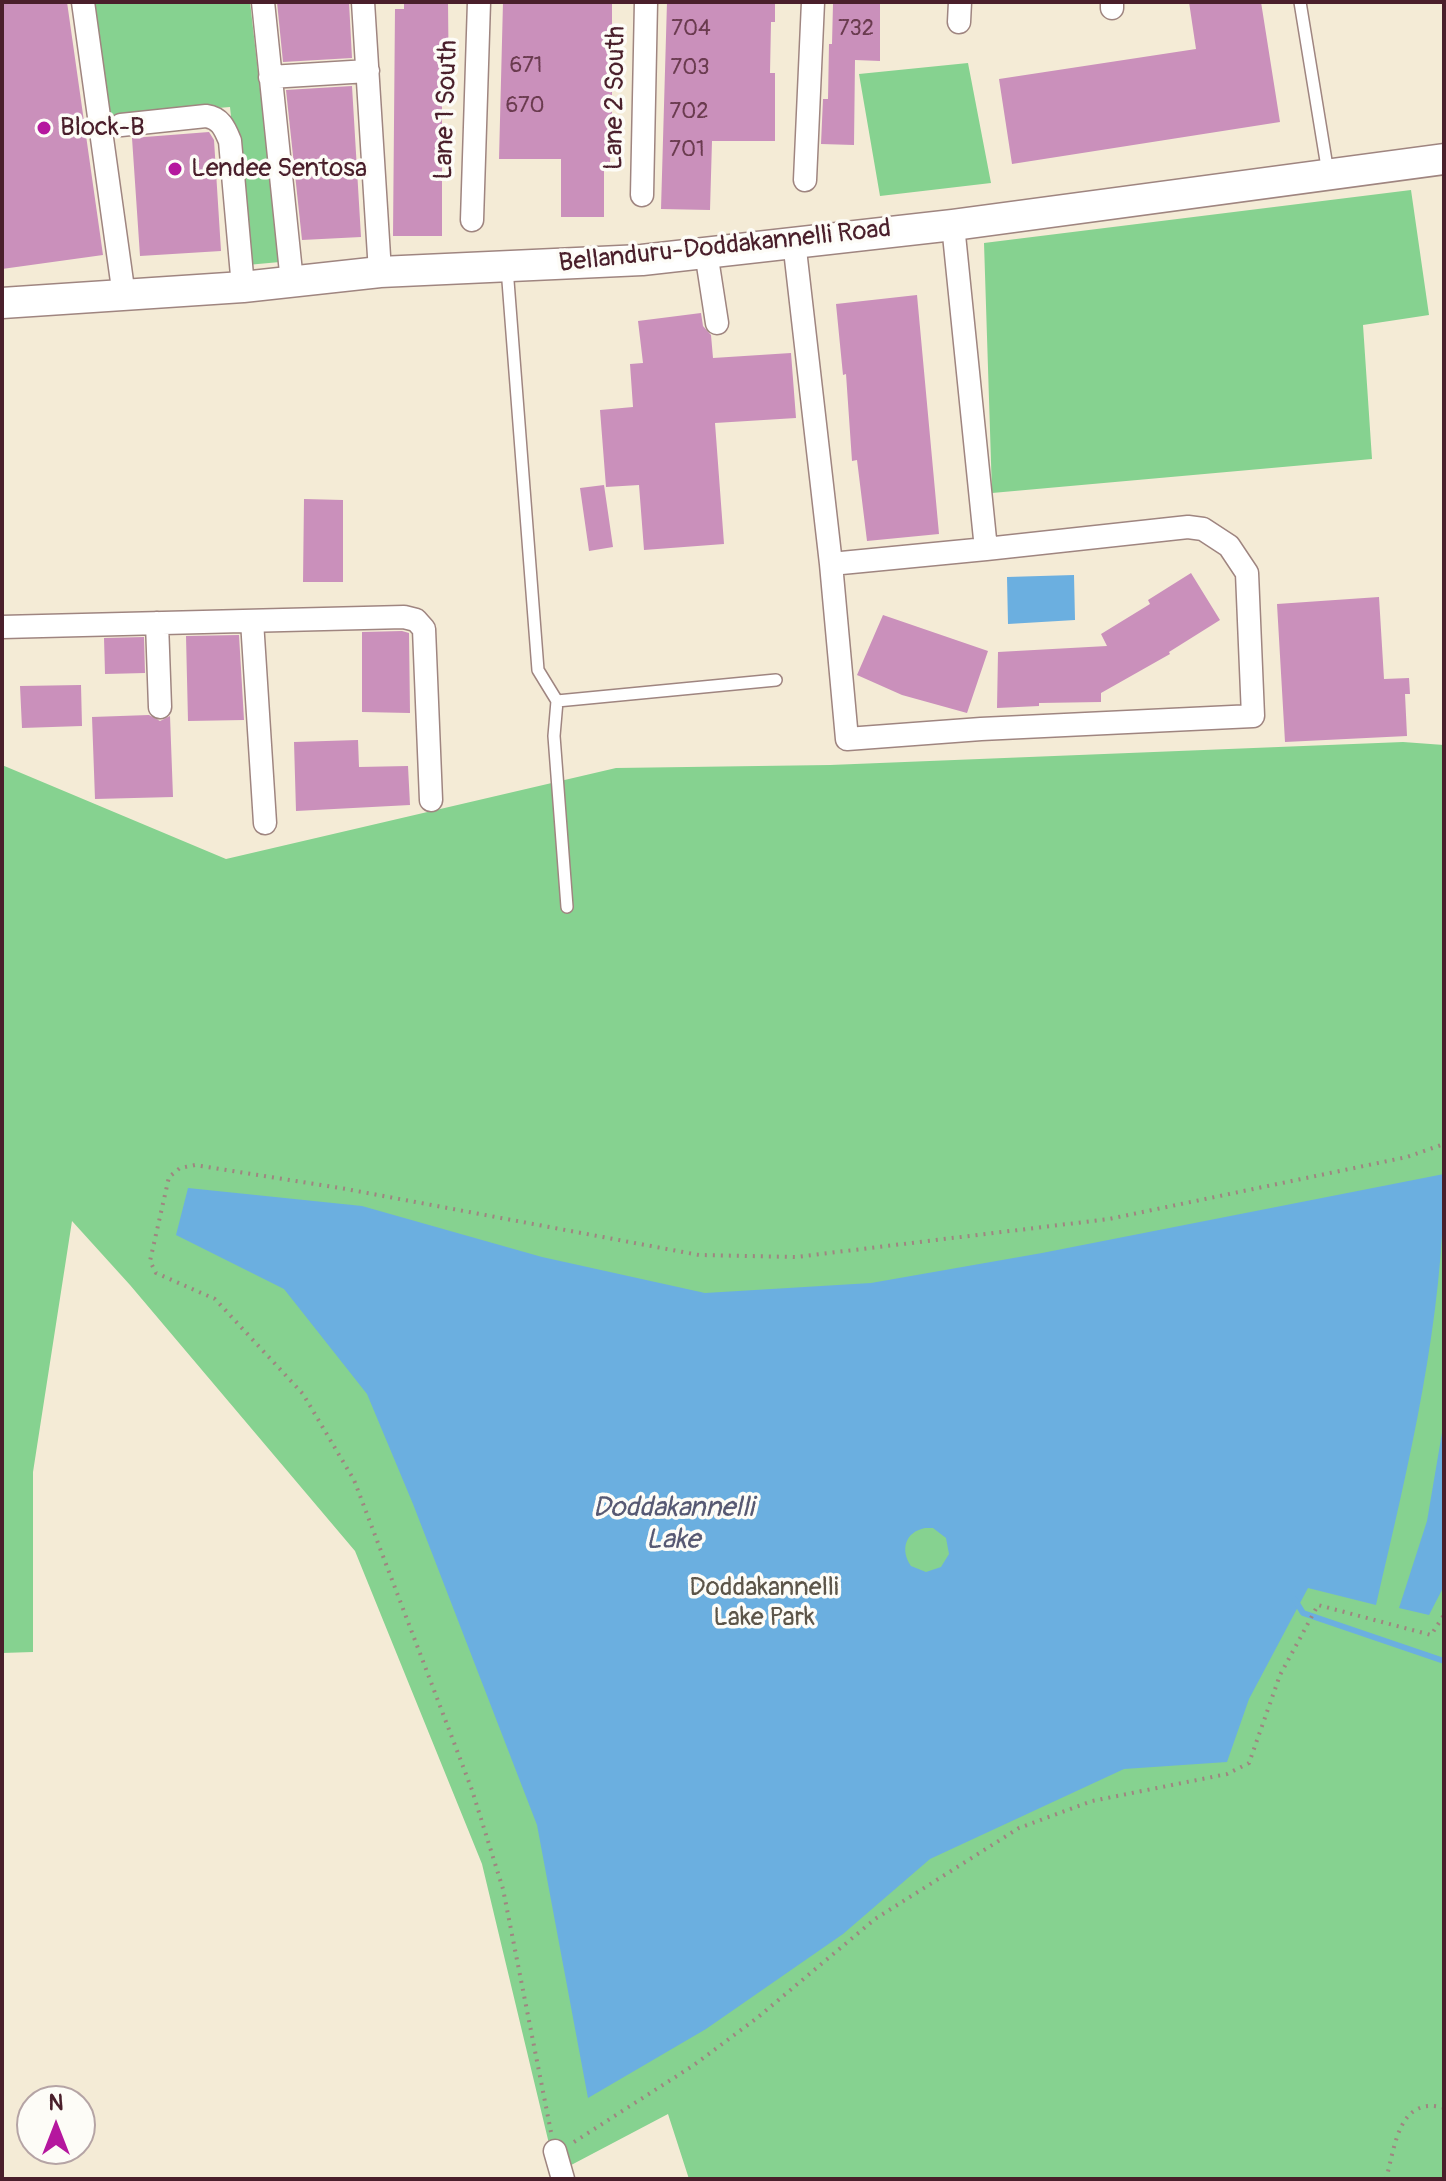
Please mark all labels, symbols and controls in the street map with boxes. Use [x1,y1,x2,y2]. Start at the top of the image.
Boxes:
house number: 704 [671,16,711,42]
house number: 732 [838,16,874,42]
street label: Lane 2 South [599,26,633,170]
street label: Lane 1 South [429,40,465,180]
house number: 671 [510,53,542,79]
house number: 703 [671,55,709,81]
house number: 670 [505,93,545,119]
house number: 702 [670,99,708,125]
place label: Block-B [60,112,145,144]
marker: Block-B [35,119,53,137]
house number: 701 [669,137,705,163]
place label: Lendee Sentosa [191,153,367,185]
marker: Lendee Sentosa [166,160,184,178]
street label: Bellanduru-Doddakannelli Road [557,214,893,280]
water label: Doddakannelli Lake [593,1492,753,1558]
park label: Doddakannelli Lake Park [689,1572,839,1634]
north arrow [16,2085,96,2165]
text: N [49,2089,63,2117]

